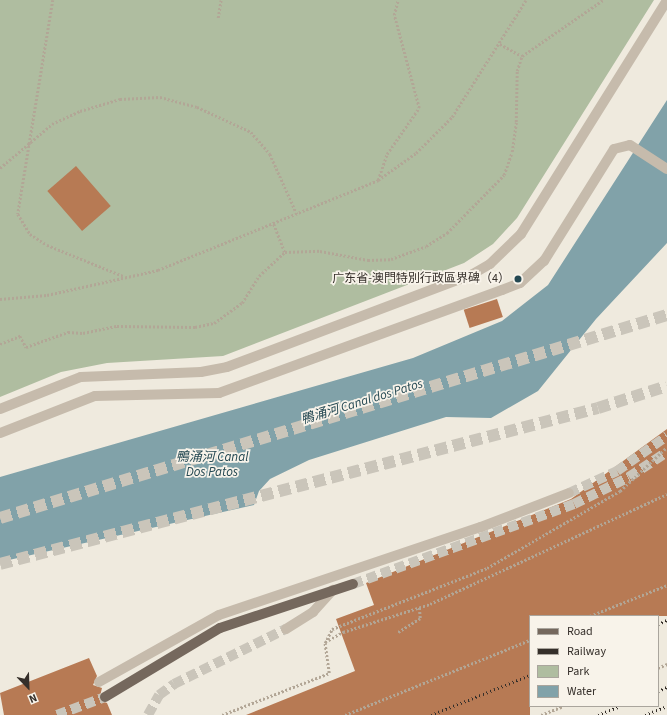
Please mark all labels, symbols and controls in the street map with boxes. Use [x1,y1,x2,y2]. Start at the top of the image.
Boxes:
place label: 广东省-澳門特別行政區界碑（4） [332,272,510,286]
marker: 广东省-澳門特別行政區界碑（4） [513,274,523,284]
water label: 鴨涌河 Canal dos Patos [299,376,425,428]
water label: 鴨涌河 Canal Dos Patos [176,450,248,481]
legend [529,615,659,707]
text: Road [567,623,593,640]
text: Railway [567,643,606,660]
text: Park [567,663,589,680]
north arrow [8,667,48,707]
text: Water [567,683,596,700]
text: N [27,690,39,707]

